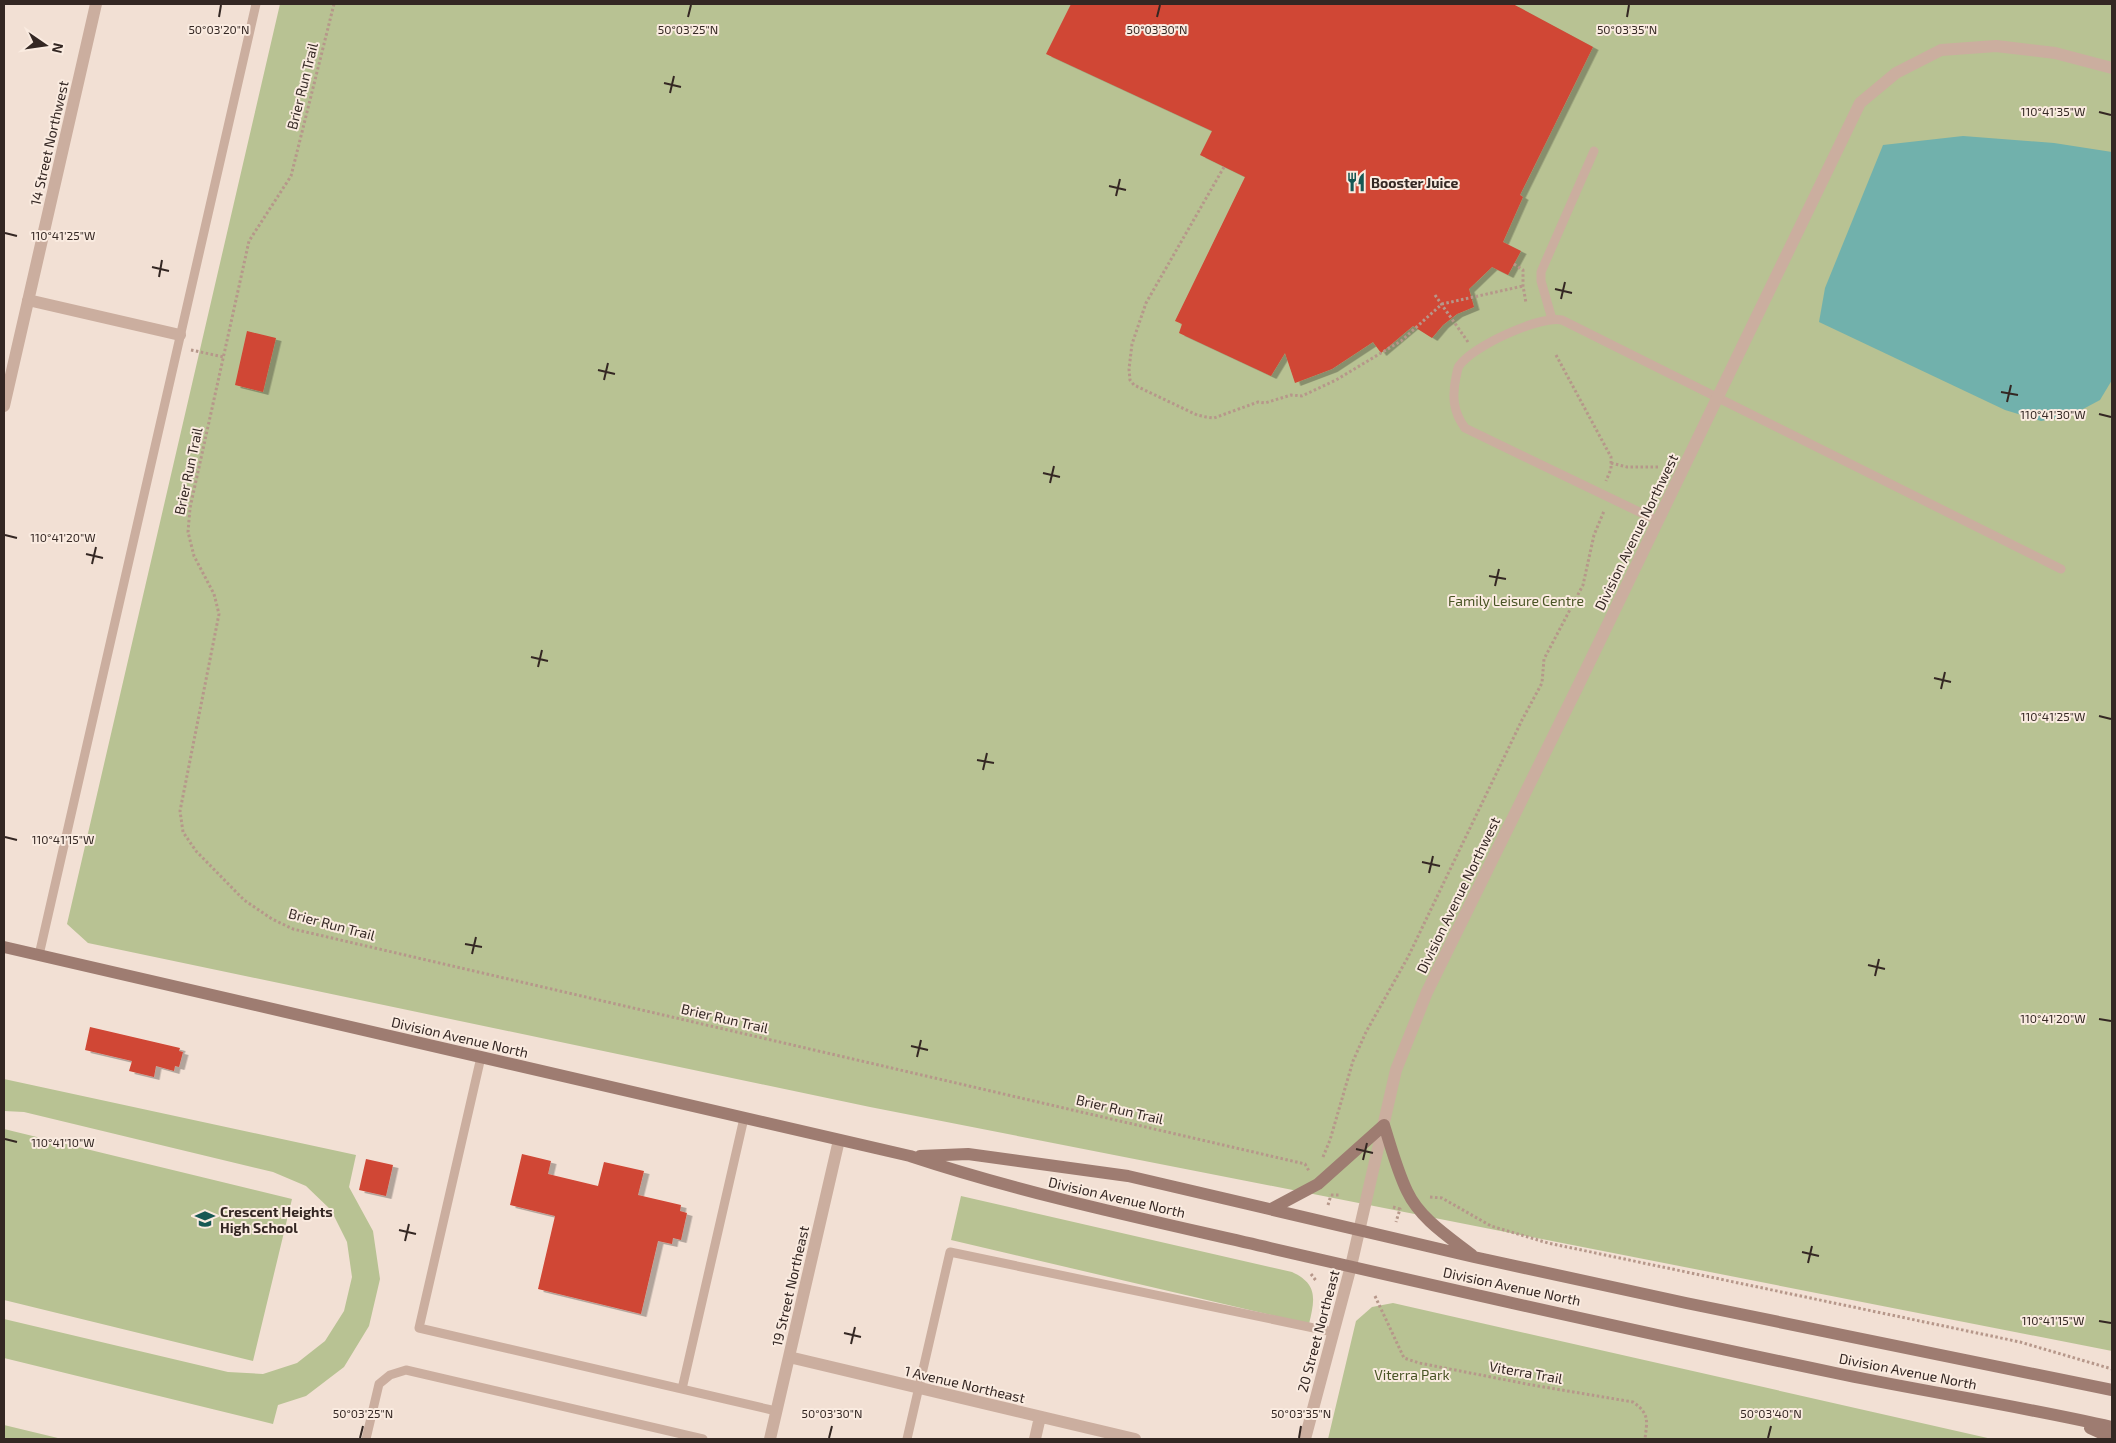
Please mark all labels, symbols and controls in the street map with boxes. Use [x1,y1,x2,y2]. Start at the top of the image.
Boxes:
north arrow [20,20,70,70]
text: 50°03'20"N [188,22,250,36]
text: 50°03'25"N [658,22,718,36]
text: 50°03'30"N [1126,22,1188,36]
text: 50°03'35"N [1597,22,1657,36]
street label: Brier Run Trail [283,40,321,131]
text: N [49,41,68,55]
street label: 14 Street Northwest [26,79,72,207]
text: 110°41'35"W [2021,104,2085,118]
restaurant icon: Booster Juice [1345,171,1367,193]
place label: Booster Juice [1371,174,1458,191]
text: 110°41'25"W [31,228,95,242]
text: 110°41'30"W [2020,407,2086,421]
street label: Brier Run Trail [170,425,206,516]
street label: Division Avenue Northwest [1591,451,1681,613]
text: 110°41'20"W [30,530,96,544]
park label: Family Leisure Centre [1448,592,1584,609]
text: 110°41'25"W [2021,709,2085,723]
street label: Division Avenue Northwest [1413,814,1503,976]
text: 110°41'15"W [32,832,94,846]
street label: Brier Run Trail [287,904,378,944]
street label: Brier Run Trail [680,1000,771,1036]
text: 110°41'20"W [2020,1011,2086,1025]
street label: Division Avenue North [390,1013,530,1061]
street label: Brier Run Trail [1075,1091,1166,1127]
text: 110°41'10"W [31,1135,95,1149]
street label: Division Avenue North [1047,1173,1187,1221]
place label: Crescent Heights High School [220,1203,333,1236]
school or university icon: Crescent Heights High School [194,1208,216,1230]
street label: 19 Street Northeast [768,1224,812,1348]
street label: Division Avenue North [1442,1263,1582,1309]
street label: 20 Street Northeast [1293,1268,1343,1394]
text: 110°41'15"W [2022,1313,2084,1327]
street label: Division Avenue North [1838,1349,1978,1393]
street label: Viterra Trail [1488,1357,1565,1387]
street label: 1 Avenue Northeast [903,1362,1027,1406]
park label: Viterra Park [1374,1366,1450,1383]
text: 50°03'25"N [333,1406,393,1420]
text: 50°03'30"N [801,1406,863,1420]
text: 50°03'35"N [1271,1406,1331,1420]
text: 50°03'40"N [1740,1406,1802,1420]

